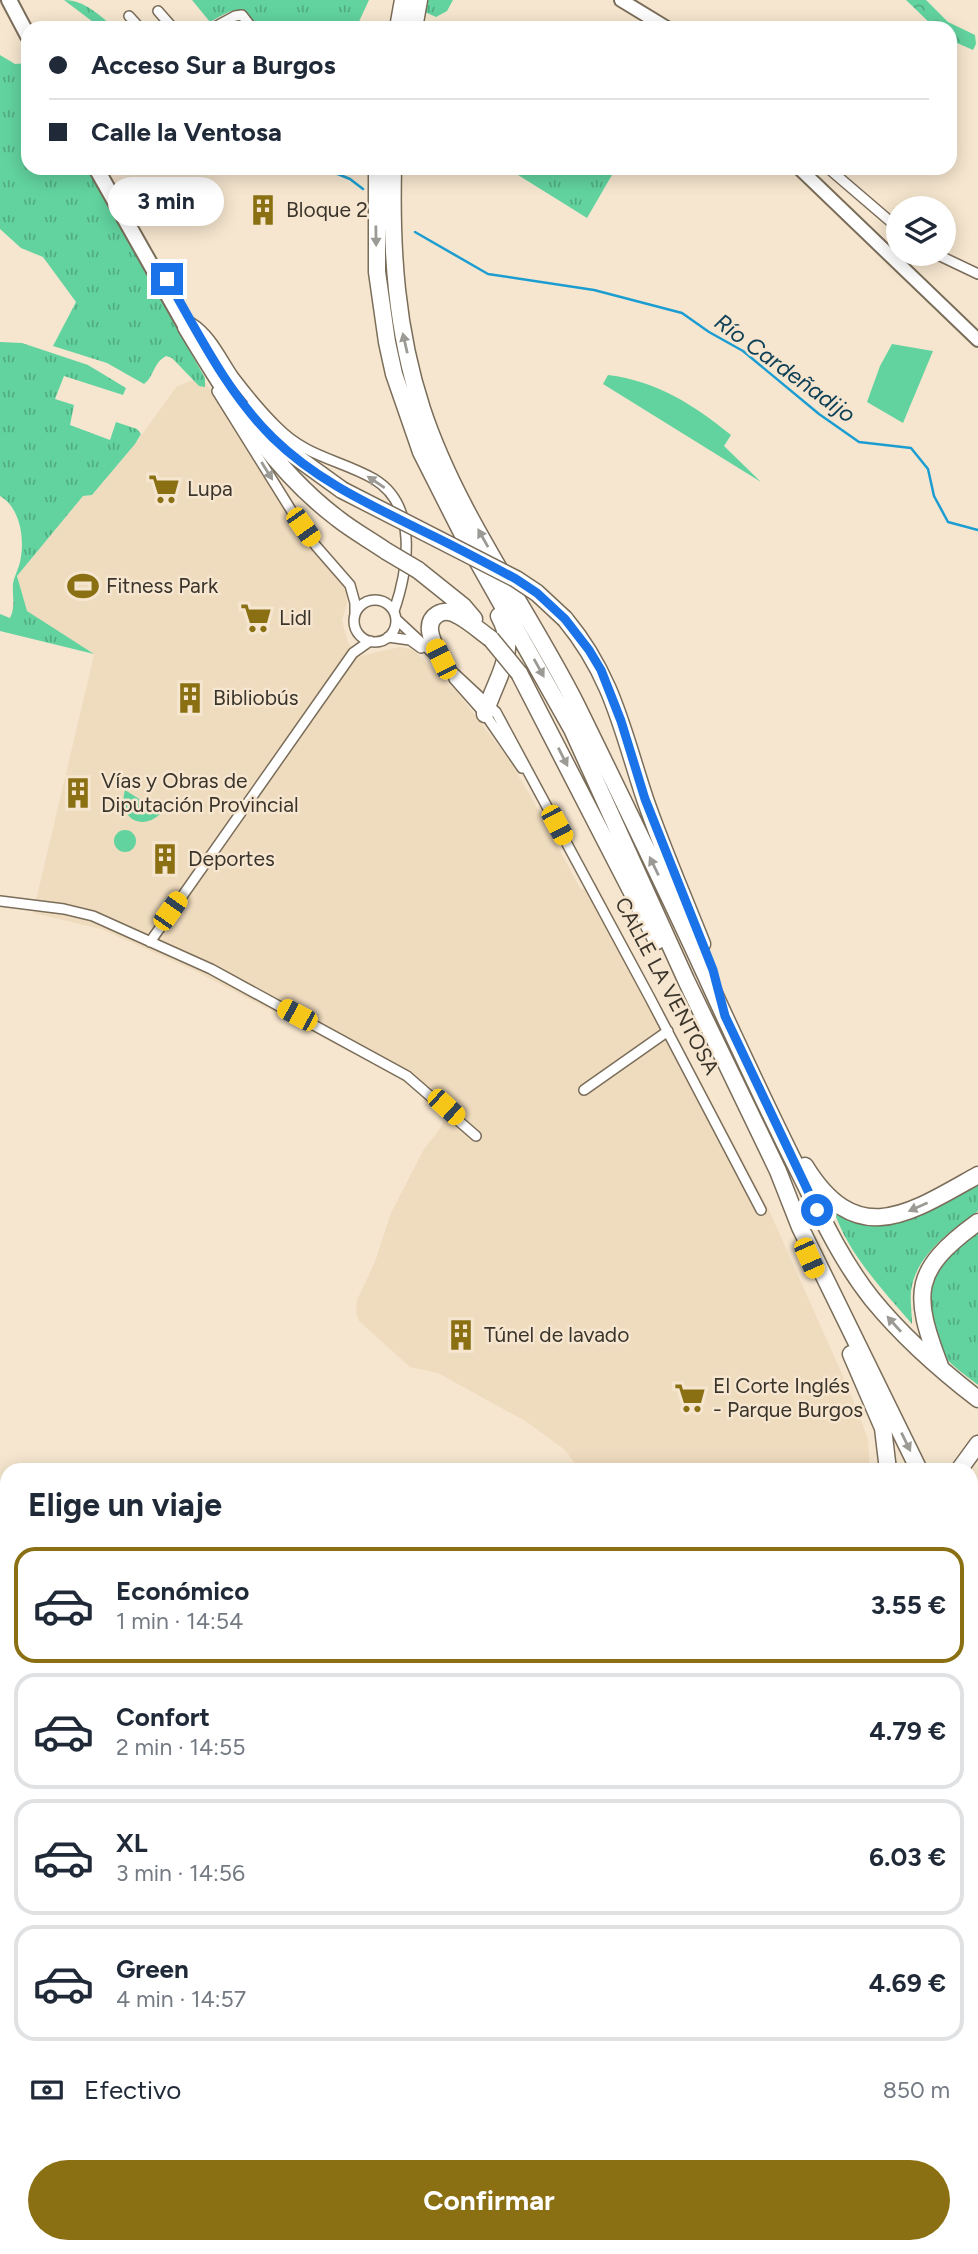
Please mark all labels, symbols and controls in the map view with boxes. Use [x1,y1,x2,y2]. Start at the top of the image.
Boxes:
text: Acceso Sur a Burgos [91,49,336,81]
text: Calle la Ventosa [91,116,282,148]
callout: 3 min [109,177,225,226]
text: 3 min [137,187,195,215]
building icon: Bloque 2 [246,193,280,227]
map controls [886,196,956,266]
button: layers [886,196,956,266]
place label: Bloque 2 [286,197,368,222]
one-way arrow [370,225,382,247]
route end [151,263,183,295]
water label: Río Cardeñadijo [709,308,861,428]
one-way arrow [399,332,410,354]
one-way arrow [261,462,274,481]
supermarket icon: Lupa [147,472,181,506]
one-way arrow [367,475,385,489]
place label: Lupa [187,476,233,501]
car [283,504,324,550]
one-way arrow [477,529,489,548]
sports icon: Fitness Park [66,569,100,603]
place label: Fitness Park [106,573,219,598]
supermarket icon: Lidl [239,601,273,635]
place label: Lidl [279,605,312,630]
car [423,636,460,682]
one-way arrow [533,658,545,678]
building icon: Bibliobús [173,681,207,715]
place label: Bibliobús [213,685,299,710]
one-way arrow [557,747,569,767]
place label: Vías y Obras de Diputación Provincial [101,768,299,817]
building icon: Vías y Obras de Diputación Provincial [61,776,95,810]
car [538,802,577,848]
building icon: Deportes [148,842,182,876]
place label: Deportes [188,846,275,871]
one-way arrow [648,856,659,876]
car [150,888,191,934]
street label: CALLE LA VENTOSA [610,893,725,1079]
car [274,996,321,1034]
car [424,1085,469,1129]
route start [801,1194,833,1226]
one-way arrow [908,1201,928,1213]
car [791,1235,828,1281]
one-way arrow [886,1316,902,1333]
building icon: Túnel de lavado [444,1318,478,1352]
place label: Túnel de lavado [484,1322,629,1347]
place label: El Corte Inglés - Parque Burgos [713,1373,863,1422]
supermarket icon: El Corte Inglés - Parque Burgos [673,1381,707,1415]
one-way arrow [900,1432,911,1452]
text: Elige un viaje [28,1486,222,1524]
icon: car [32,1574,95,1637]
text: Económico [116,1575,249,1607]
text: 3.55 € [871,1589,946,1621]
text: 1 min · 14:54 [116,1607,243,1635]
icon: car [32,1700,95,1763]
text: Confort [116,1701,210,1733]
text: 4.79 € [869,1715,946,1747]
text: 2 min · 14:55 [116,1733,246,1761]
icon: car [32,1826,95,1889]
text: XL [116,1827,148,1859]
text: 6.03 € [869,1841,946,1873]
text: 3 min · 14:56 [116,1859,245,1887]
icon: car [32,1952,95,2015]
text: Green [116,1953,189,1985]
text: 4.69 € [869,1967,946,1999]
text: 4 min · 14:57 [116,1985,246,2013]
icon: cash [28,2071,66,2109]
text: Efectivo [84,2074,181,2106]
text: 850 m [883,2076,950,2104]
button: Confirmar [28,2160,950,2240]

